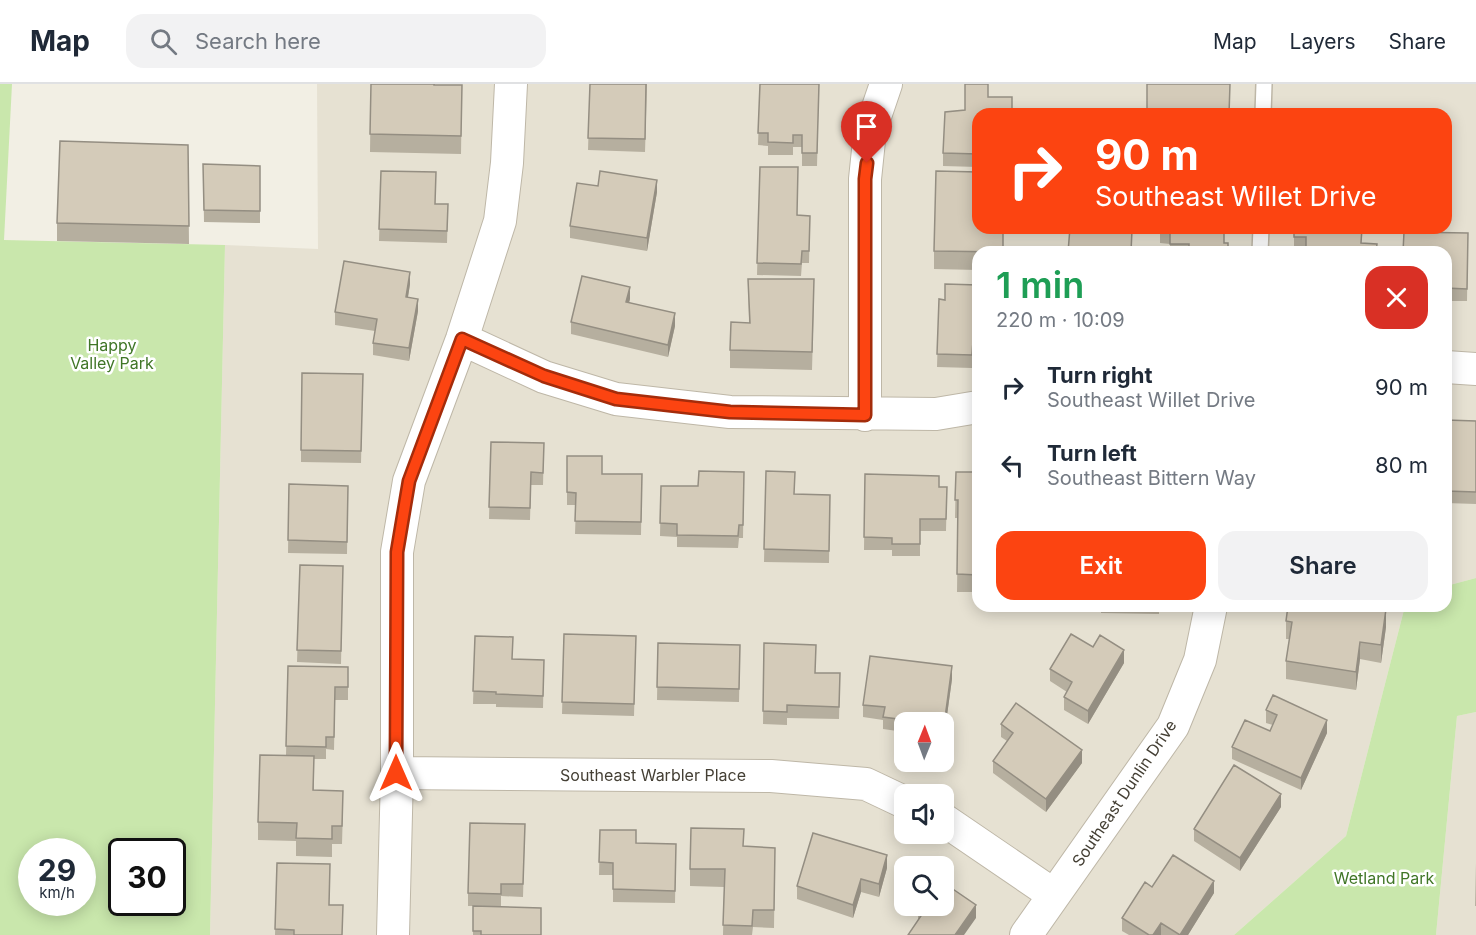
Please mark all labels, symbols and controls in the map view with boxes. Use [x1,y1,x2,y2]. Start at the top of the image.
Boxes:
search box [126,14,546,68]
text: Map [30,24,90,58]
icon: search [147,25,180,58]
text: Search here [195,28,321,54]
text: Map [1213,29,1257,54]
text: Layers [1290,29,1356,54]
text: Share [1389,29,1446,54]
pin [841,101,892,163]
icon: arrive [850,110,883,143]
text: 90 m [1095,129,1199,180]
icon: right [996,132,1074,210]
text: Southeast Willet Drive [1095,180,1377,213]
text: 1 min [996,263,1084,307]
button: close [1365,266,1428,329]
text: 220 m · 10:09 [996,308,1125,332]
park label: Happy Valley Park [70,335,154,373]
text: Turn right [1047,362,1153,388]
icon: right [996,371,1029,404]
text: 90 m [1375,374,1428,400]
text: Southeast Willet Drive [1047,388,1256,412]
text: Turn left [1047,440,1137,466]
icon: left [996,449,1029,482]
text: 80 m [1375,452,1428,478]
text: Southeast Bittern Way [1047,466,1256,490]
button: Exit [996,531,1206,600]
button: Share [1218,531,1428,600]
north arrow [894,712,954,772]
map controls [894,712,954,916]
street label: Southeast Dunlin Drive [1067,716,1181,870]
position arrow [364,741,428,805]
street label: Southeast Warbler Place [560,765,746,785]
button: sound [894,784,954,844]
speed limit sign: 30 [108,838,186,916]
text: 29 [38,852,76,888]
button: search [894,856,954,916]
park label: Wetland Park [1334,868,1434,888]
text: km/h [39,883,75,902]

